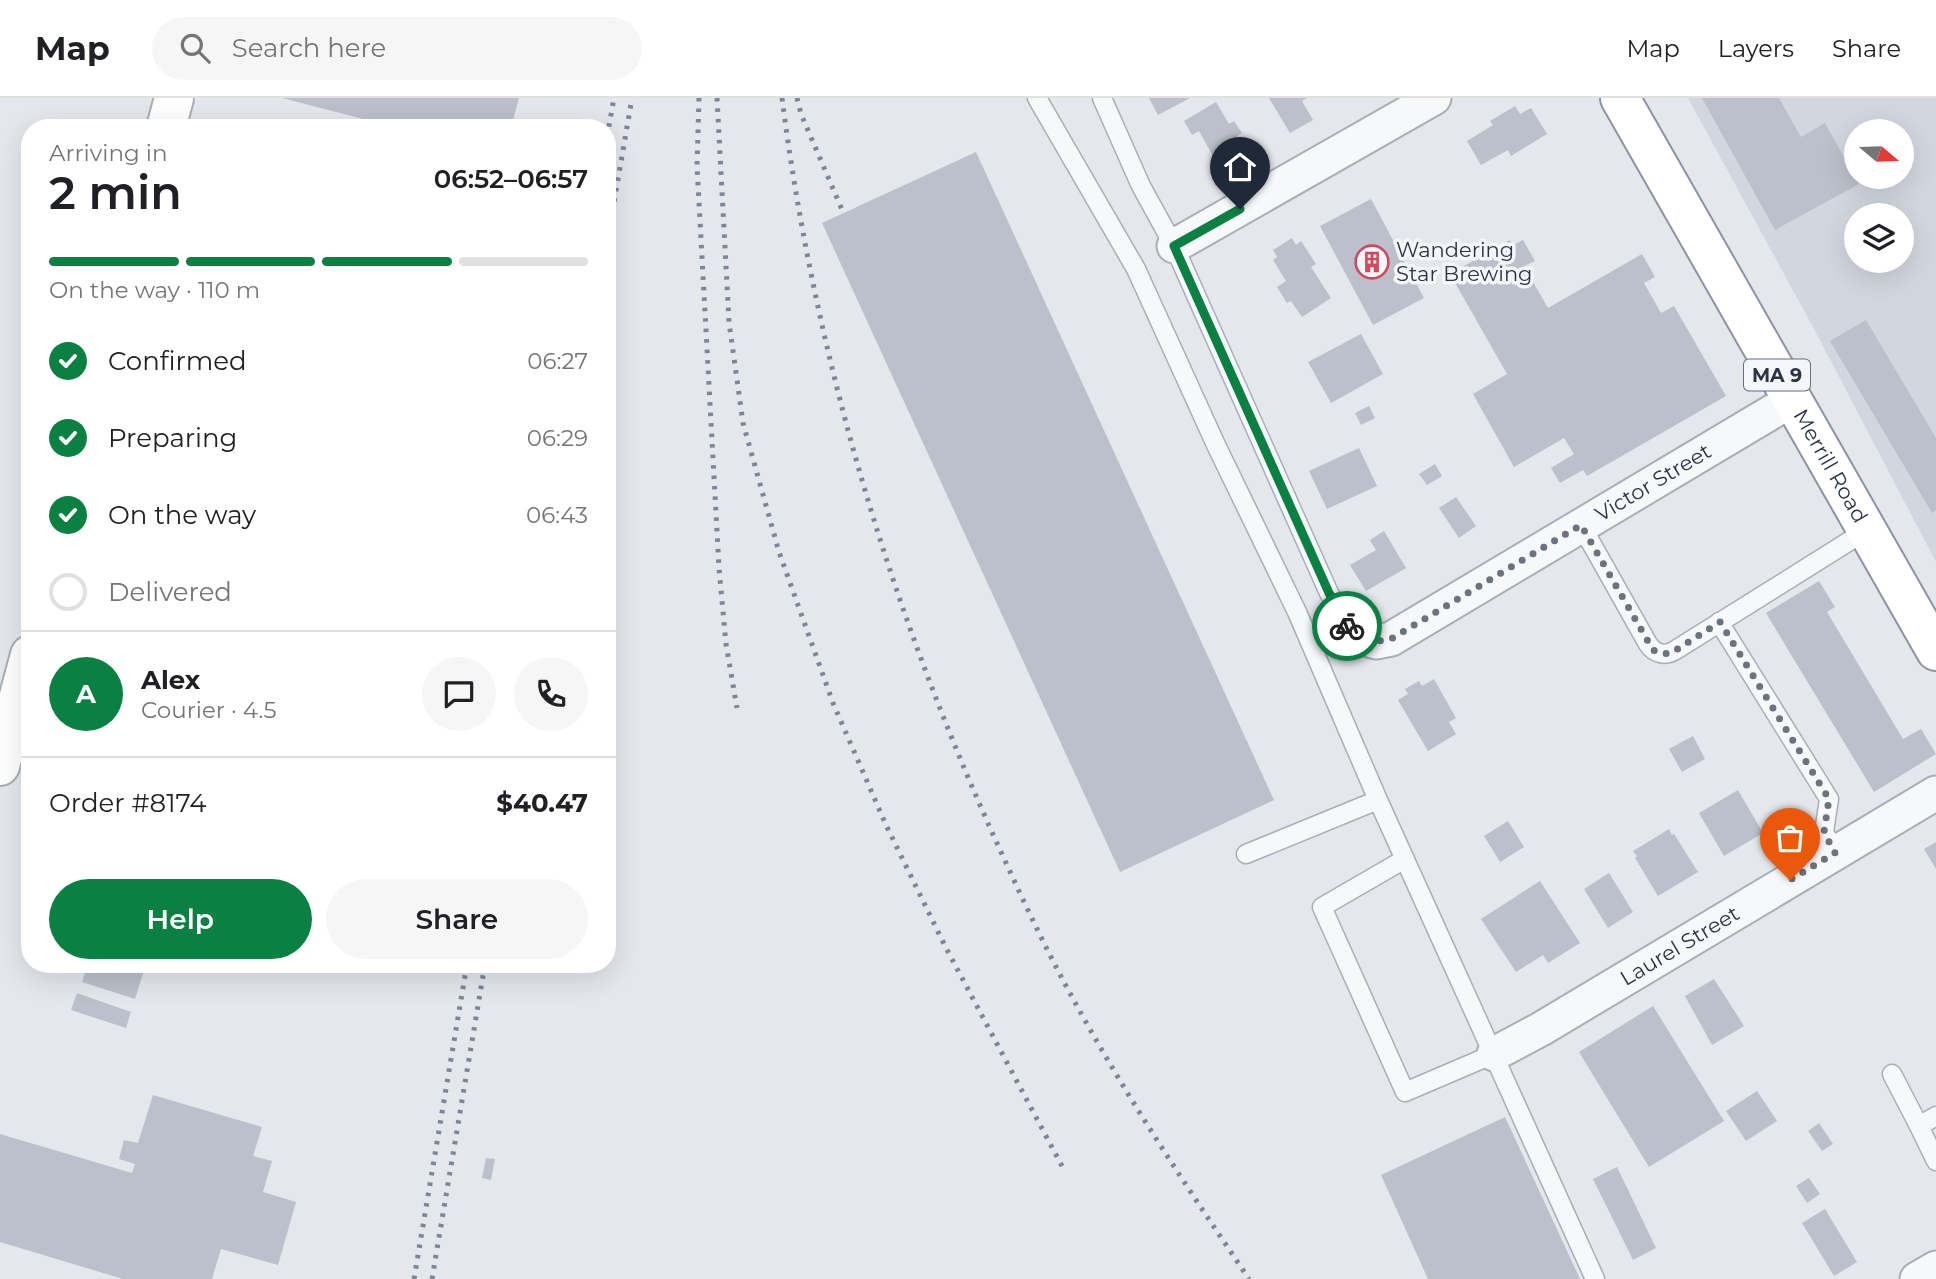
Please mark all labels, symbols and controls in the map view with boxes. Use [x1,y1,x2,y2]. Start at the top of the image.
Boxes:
search box [152,17,642,80]
text: Map [35,28,110,68]
icon: search [176,29,214,67]
text: Search here [232,32,386,64]
text: Map [1626,34,1680,63]
text: Layers [1718,34,1794,63]
text: Share [1832,34,1901,63]
north arrow [1844,119,1914,189]
map controls [1844,119,1914,273]
pin [1210,137,1270,209]
text: Arriving in [49,139,168,167]
icon: home [1221,148,1259,186]
text: 06:52–06:57 [434,163,588,195]
text: 2 min [49,164,182,221]
button: layers [1844,203,1914,273]
place label: Wandering Star Brewing [1396,237,1532,286]
building icon: Wandering Star Brewing [1353,243,1391,281]
text: On the way · 110 m [49,276,260,304]
icon: check [49,342,87,380]
text: Confirmed [108,345,247,377]
text: 06:27 [527,347,588,375]
road number: MA 9 [1744,360,1810,390]
street label: Merrill Road [1789,405,1873,527]
icon: check [49,419,87,457]
text: Preparing [108,422,237,454]
text: 06:29 [527,424,588,452]
street label: Victor Street [1590,438,1715,526]
icon: check [49,496,87,534]
text: On the way [108,499,256,531]
text: 06:43 [526,501,588,529]
text: Delivered [108,576,232,608]
courier [1312,591,1382,661]
icon: bike [1328,607,1366,645]
button: chat [422,657,496,731]
button: phone [514,657,588,731]
text: Alex [141,664,200,696]
text: A [76,678,96,710]
text: Courier · 4.5 [141,696,276,724]
text: Order #8174 [49,787,206,819]
text: $40.47 [496,787,588,819]
pin [1760,808,1820,880]
icon: bag [1771,819,1809,857]
button: Help [49,879,312,959]
button: Share [326,879,588,959]
street label: Laurel Street [1616,900,1744,991]

